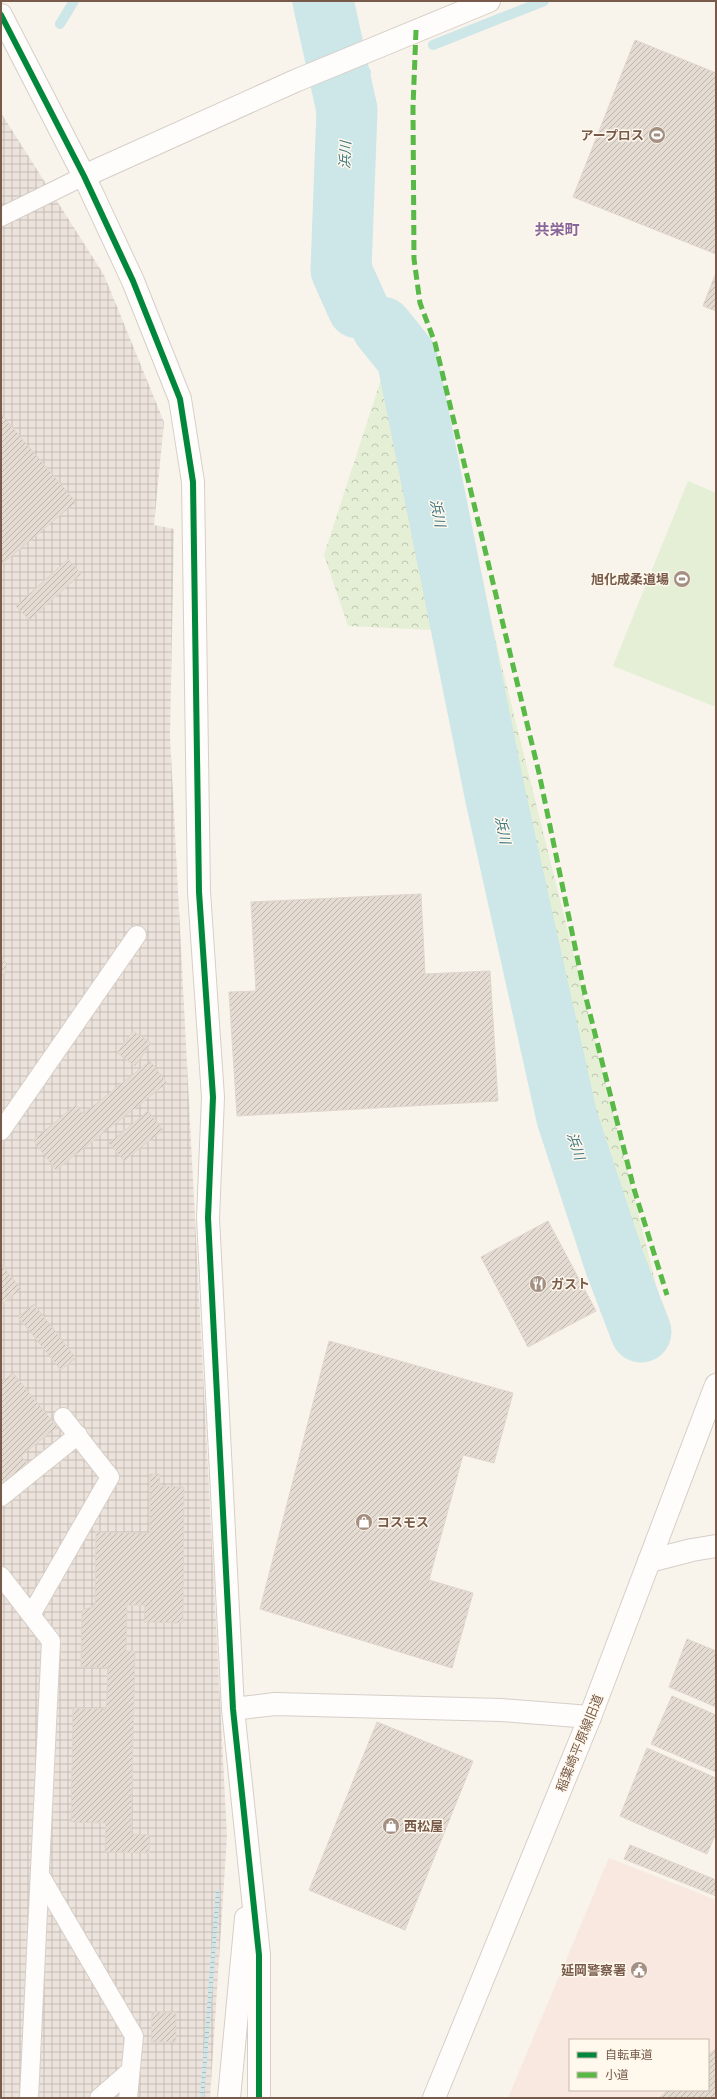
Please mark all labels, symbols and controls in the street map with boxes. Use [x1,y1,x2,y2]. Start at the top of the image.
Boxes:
sports icon: アープロス [647,125,667,145]
place label: アープロス [581,128,644,143]
water label: 浜川 [337,139,354,169]
district label: 共栄町 [534,221,580,238]
water label: 浜川 [427,498,449,530]
sports icon: 旭化成柔道場 [672,569,692,589]
place label: 旭化成柔道場 [591,572,669,587]
water label: 浜川 [492,815,514,847]
water label: 浜川 [564,1130,589,1164]
restaurant icon: ガスト [528,1274,548,1294]
place label: ガスト [551,1277,590,1292]
shop icon: コスモス [354,1512,374,1532]
place label: コスモス [377,1515,429,1530]
street label: 稲葉崎平原線旧道 [553,1692,606,1794]
shop icon: 西松屋 [381,1816,401,1836]
place label: 西松屋 [404,1819,443,1834]
public building icon: 延岡警察署 [629,1960,649,1980]
place label: 延岡警察署 [561,1963,626,1978]
legend [569,2039,709,2091]
text: 自転車道 [605,2048,653,2062]
text: 小道 [605,2068,629,2082]

